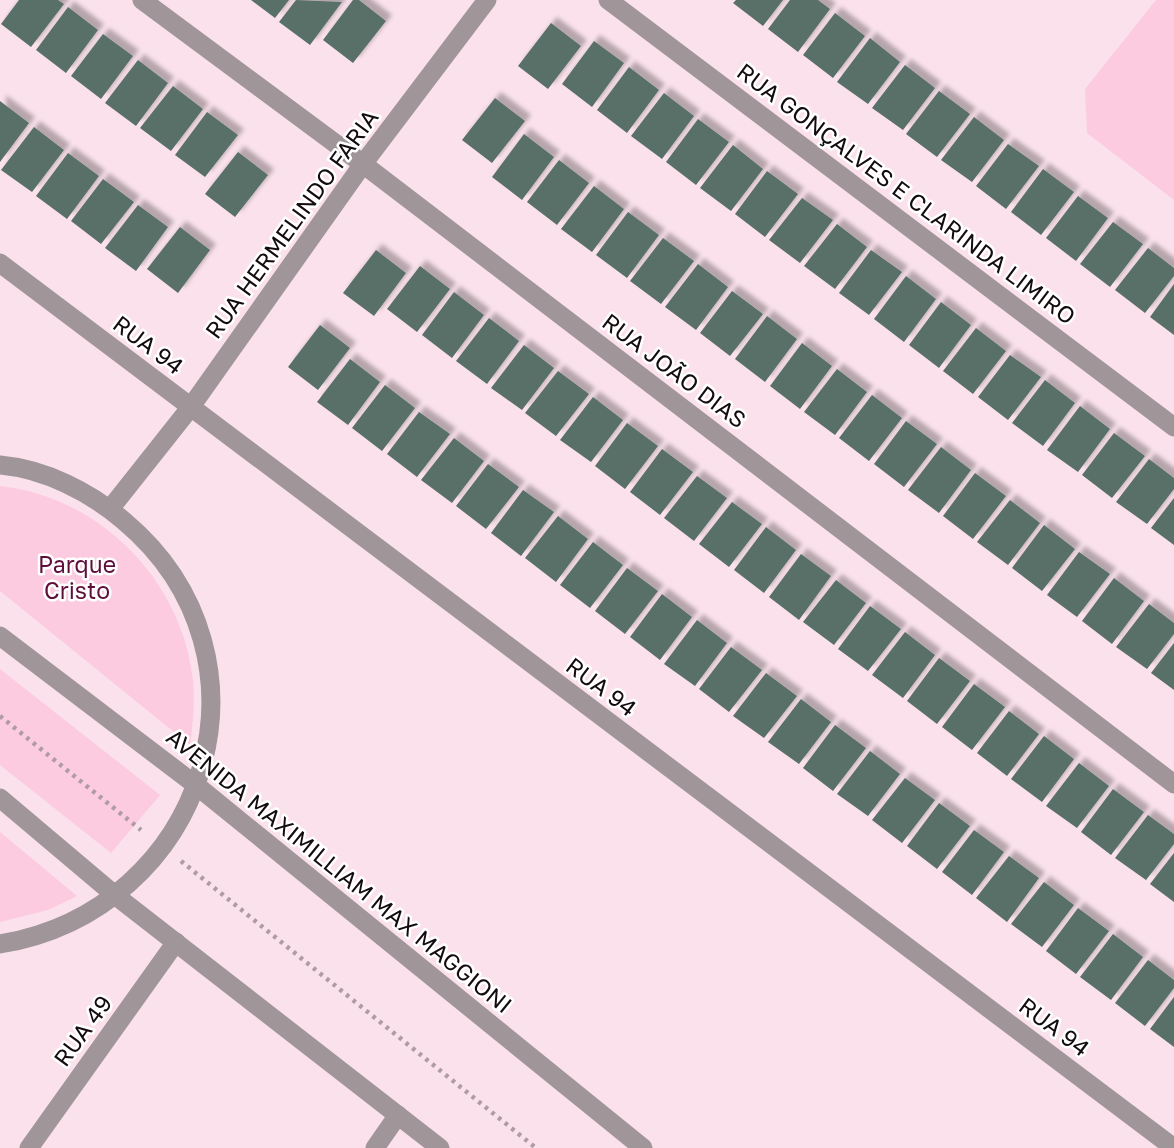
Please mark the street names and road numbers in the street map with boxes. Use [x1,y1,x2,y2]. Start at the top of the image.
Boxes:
street label: RUA GONÇALVES E CLARINDA LIMIRO [732,57,1081,330]
street label: RUA HERMELINDO FARIA [199,103,384,343]
street label: RUA JOÃO DIAS [597,307,752,433]
street label: RUA 94 [108,309,189,380]
street label: RUA 94 [561,651,642,722]
street label: AVENIDA MAXIMILLIAM MAX MAGGIONI [161,722,518,1018]
street label: RUA 49 [47,990,117,1071]
street label: RUA 94 [1014,991,1095,1062]

